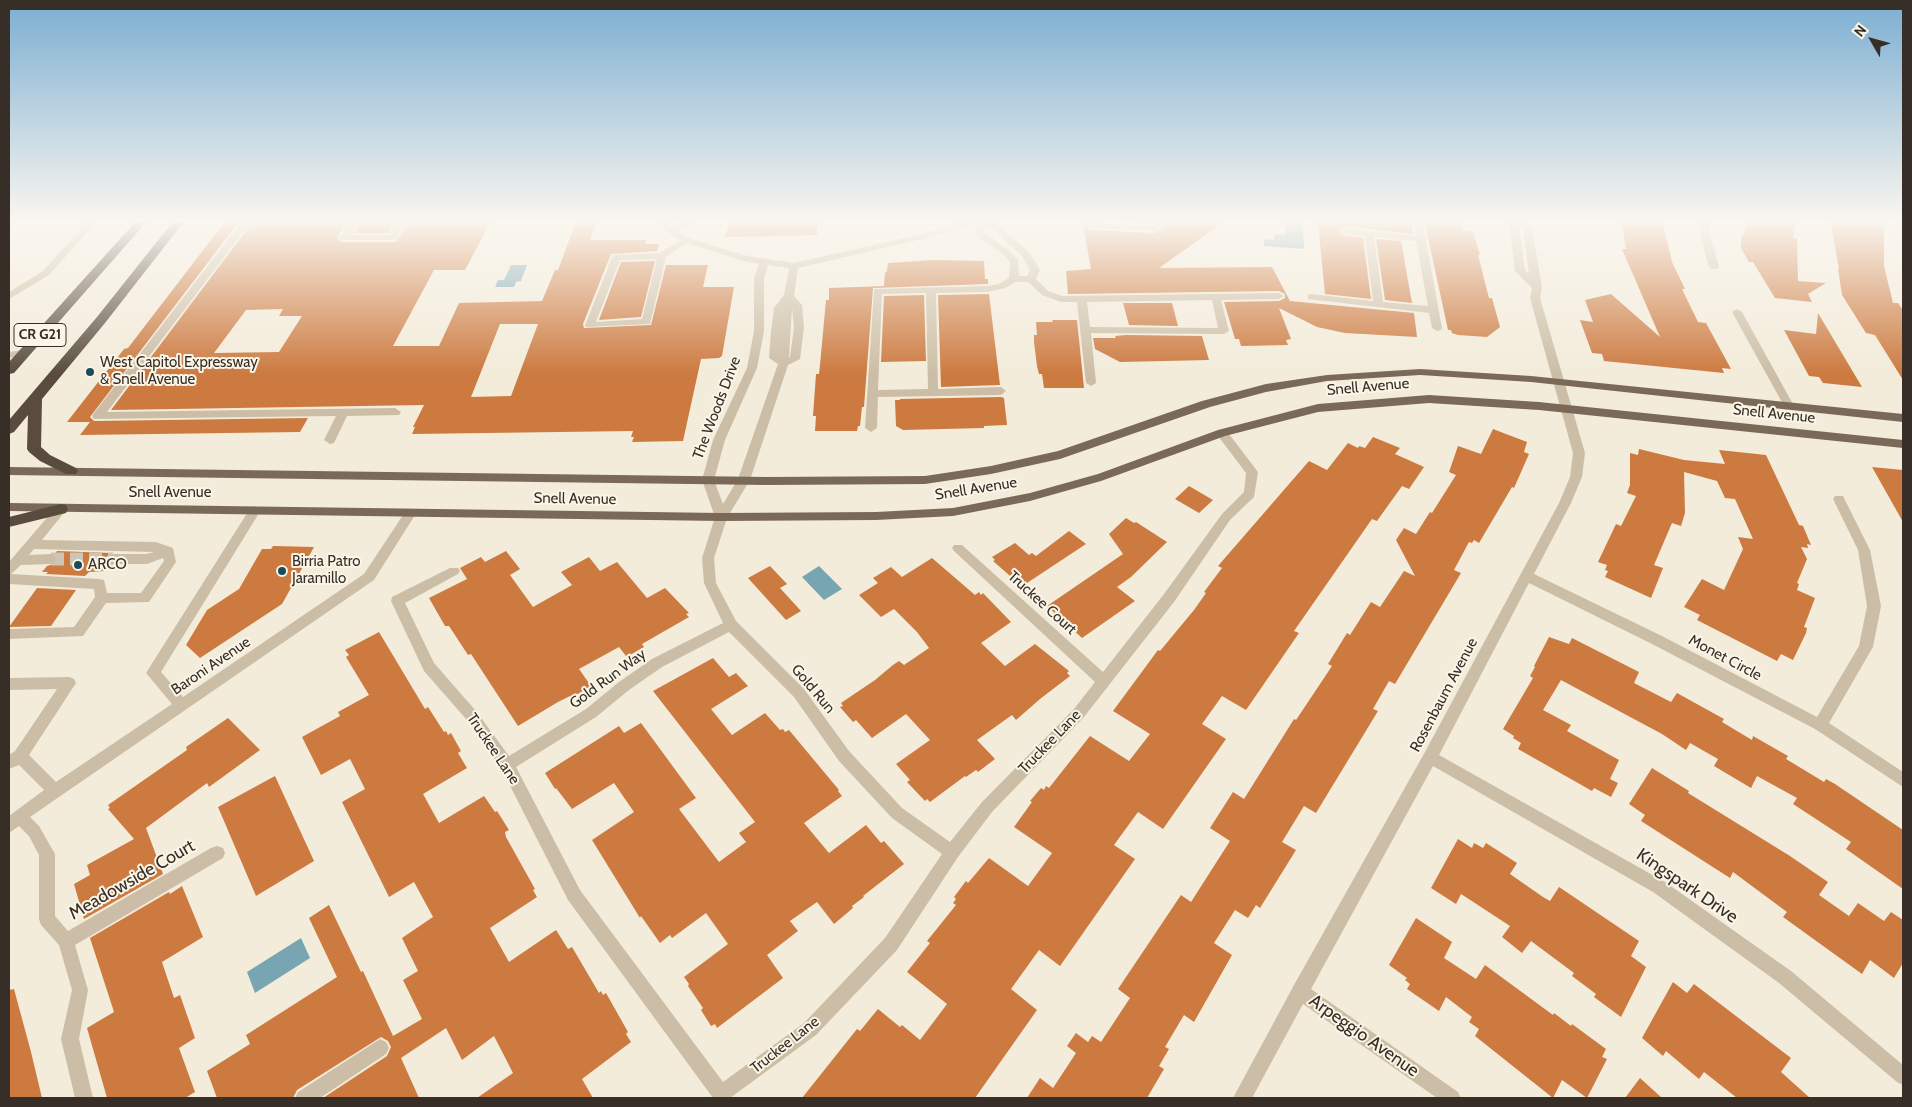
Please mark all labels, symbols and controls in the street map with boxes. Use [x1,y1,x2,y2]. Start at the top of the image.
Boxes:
north arrow [1847,15,1897,65]
text: N [1850,21,1870,40]
road number: CR G21 [14,324,66,346]
place label: West Capitol Expressway & Snell Avenue [100,354,258,389]
street label: The Woods Drive [689,354,745,462]
marker: West Capitol Expressway & Snell Avenue [84,366,96,378]
street label: Snell Avenue [1326,374,1410,400]
street label: Snell Avenue [1732,401,1816,427]
street label: Snell Avenue [934,474,1018,504]
street label: Snell Avenue [129,484,211,502]
street label: Snell Avenue [533,489,617,509]
place label: Birria Patro Jaramillo [292,553,361,588]
place label: ARCO [88,556,127,574]
marker: ARCO [72,559,84,571]
marker: Birria Patro Jaramillo [276,565,288,577]
street label: Truckee Court [1004,567,1080,639]
street label: Monet Circle [1685,631,1765,685]
street label: Baroni Avenue [168,633,254,699]
street label: Rosenbaum Avenue [1406,635,1482,755]
street label: Gold Run Way [566,645,650,713]
street label: Gold Run [787,661,839,717]
street label: Truckee Lane [1015,706,1085,778]
street label: Truckee Lane [463,710,523,788]
street label: Meadowside Court [65,835,199,925]
street label: Kingspark Drive [1632,844,1742,928]
street label: Arpeggio Avenue [1305,990,1423,1082]
street label: Truckee Lane [747,1013,823,1077]

